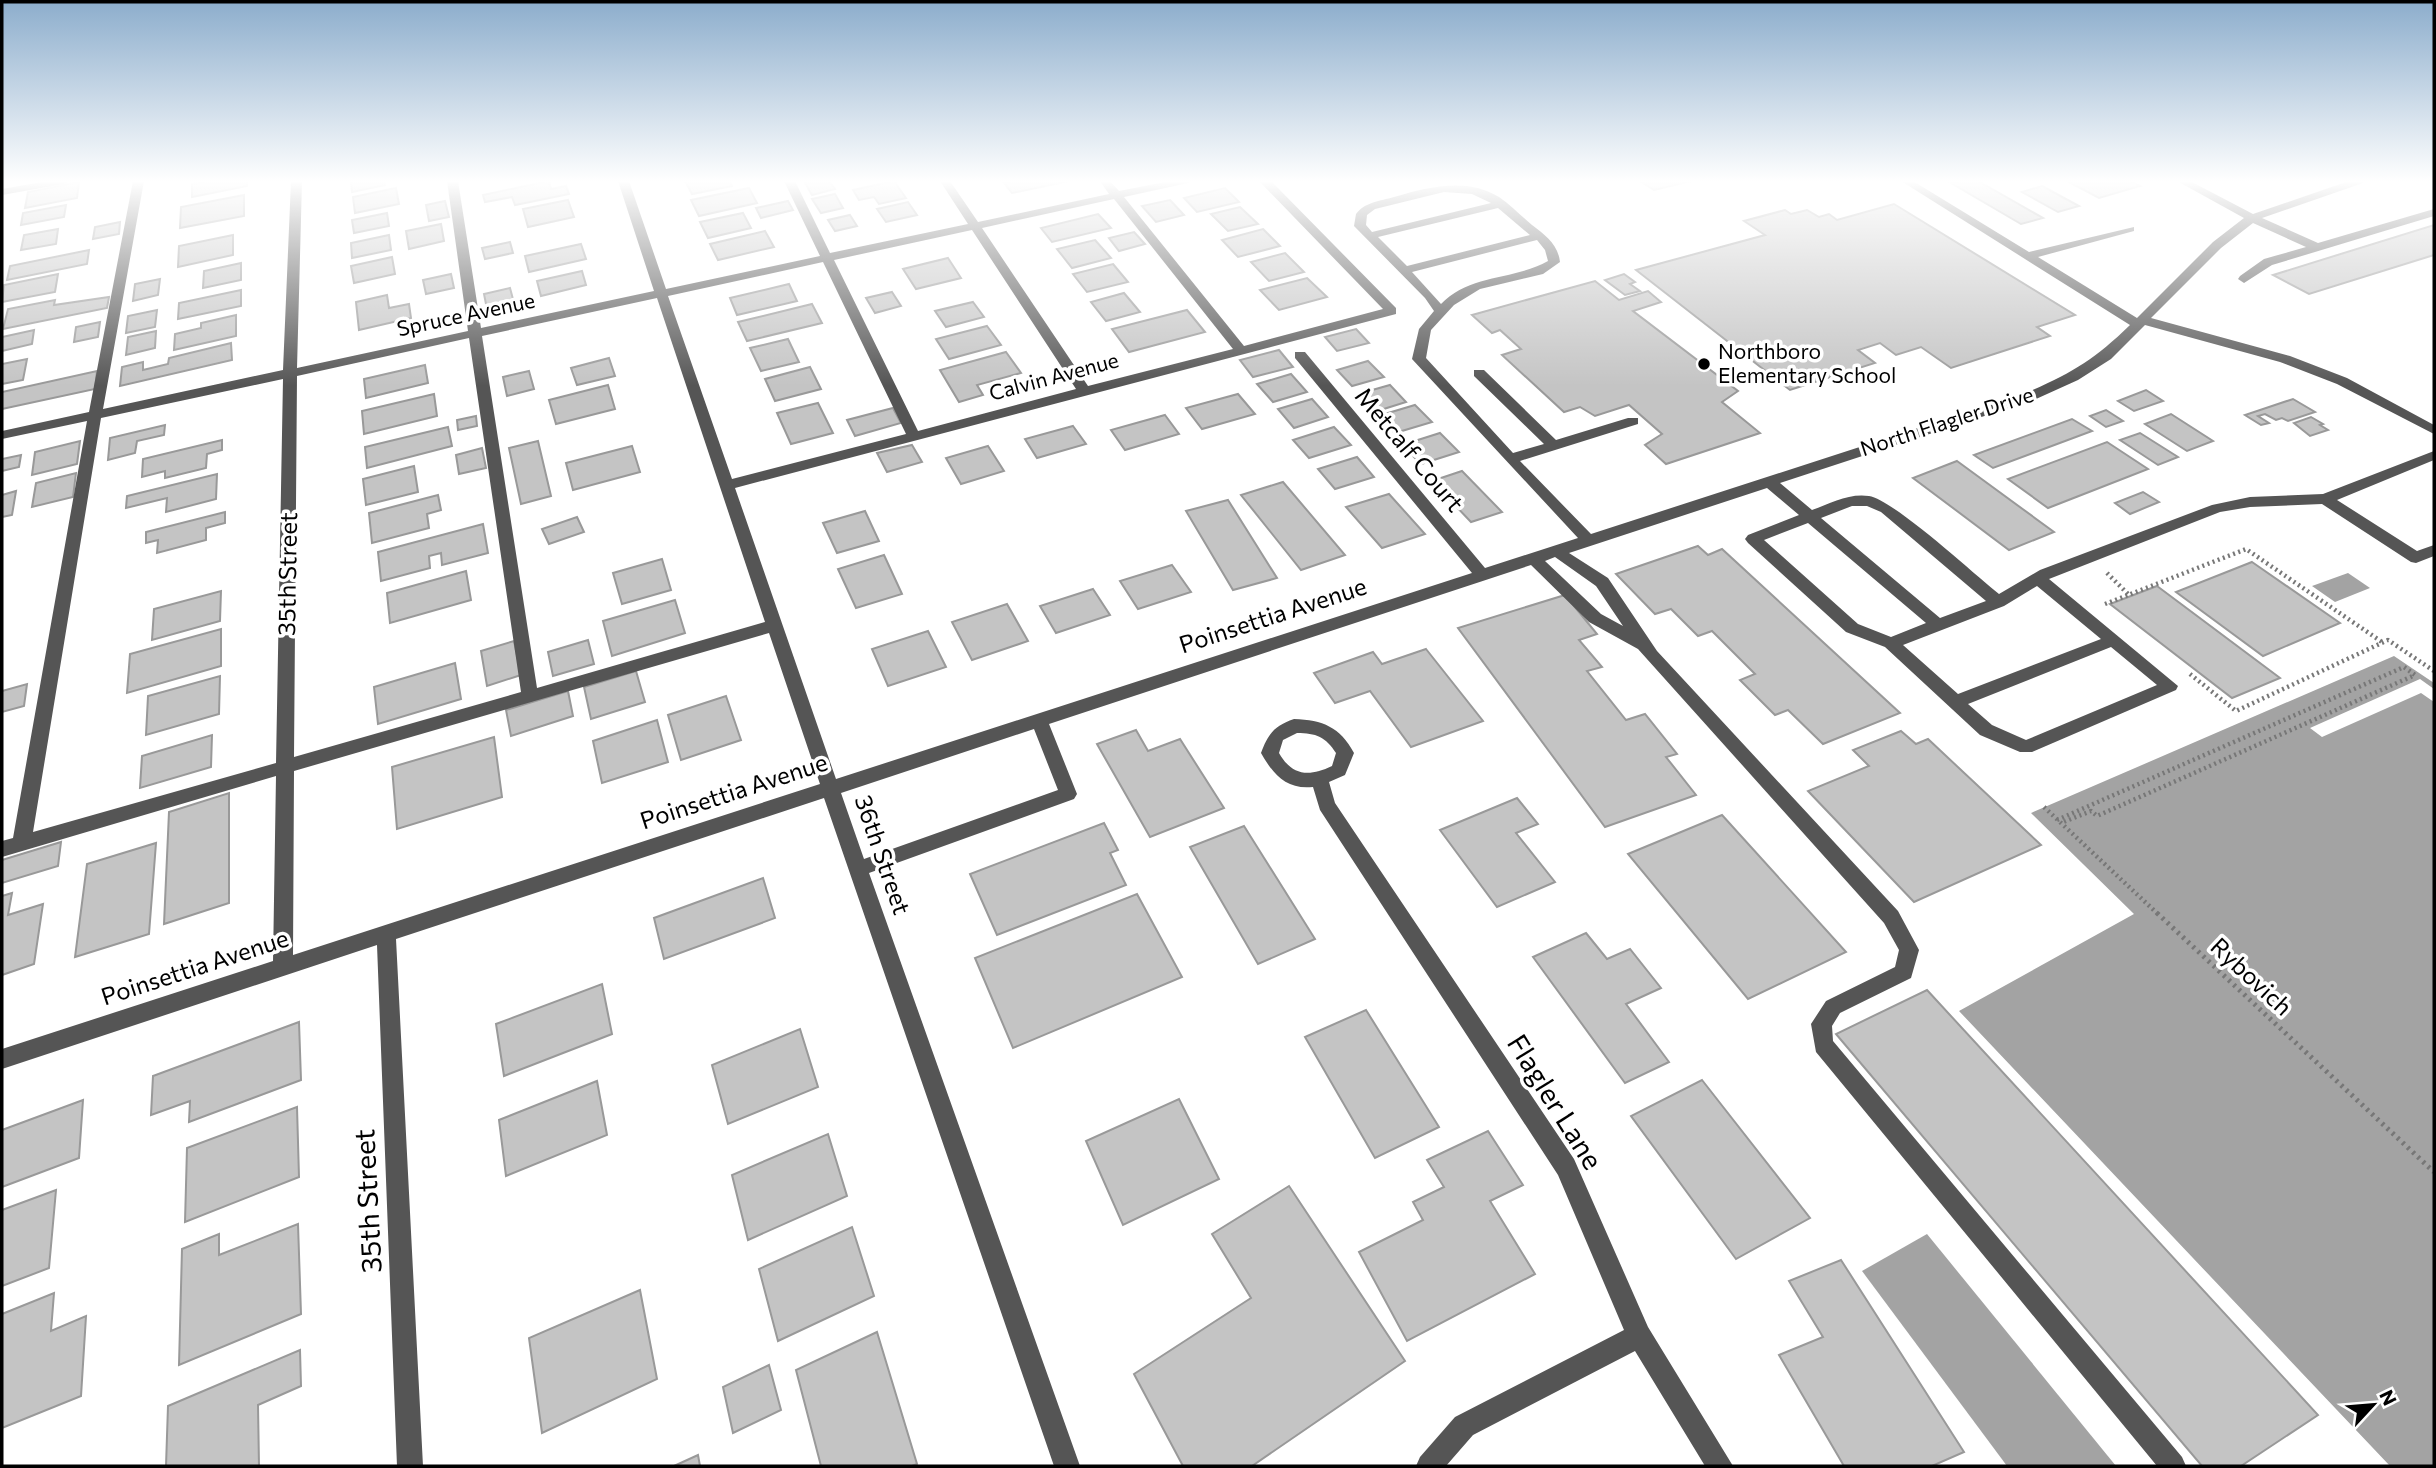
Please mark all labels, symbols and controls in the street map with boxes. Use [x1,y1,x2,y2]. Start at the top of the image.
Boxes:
street label: Spruce Avenue [394,287,537,340]
place label: Northboro Elementary School [1718,338,1896,387]
street label: Calvin Avenue [986,346,1121,405]
marker: Northboro Elementary School [1696,356,1712,372]
street label: Metcalf Court [1350,381,1471,517]
street label: North Flagler Drive [1857,381,2036,460]
street label: 35th Street [271,512,302,636]
street label: Poinsettia Avenue [1175,571,1370,659]
street label: Poinsettia Avenue [636,747,831,835]
street label: 36th Street [849,791,917,918]
street label: Poinsettia Avenue [97,923,292,1011]
street label: Rybovich [2205,931,2299,1021]
street label: Flagler Lane [1501,1028,1611,1175]
street label: 35th Street [346,1128,388,1274]
north arrow [2338,1370,2408,1440]
text: N [2375,1386,2402,1409]

